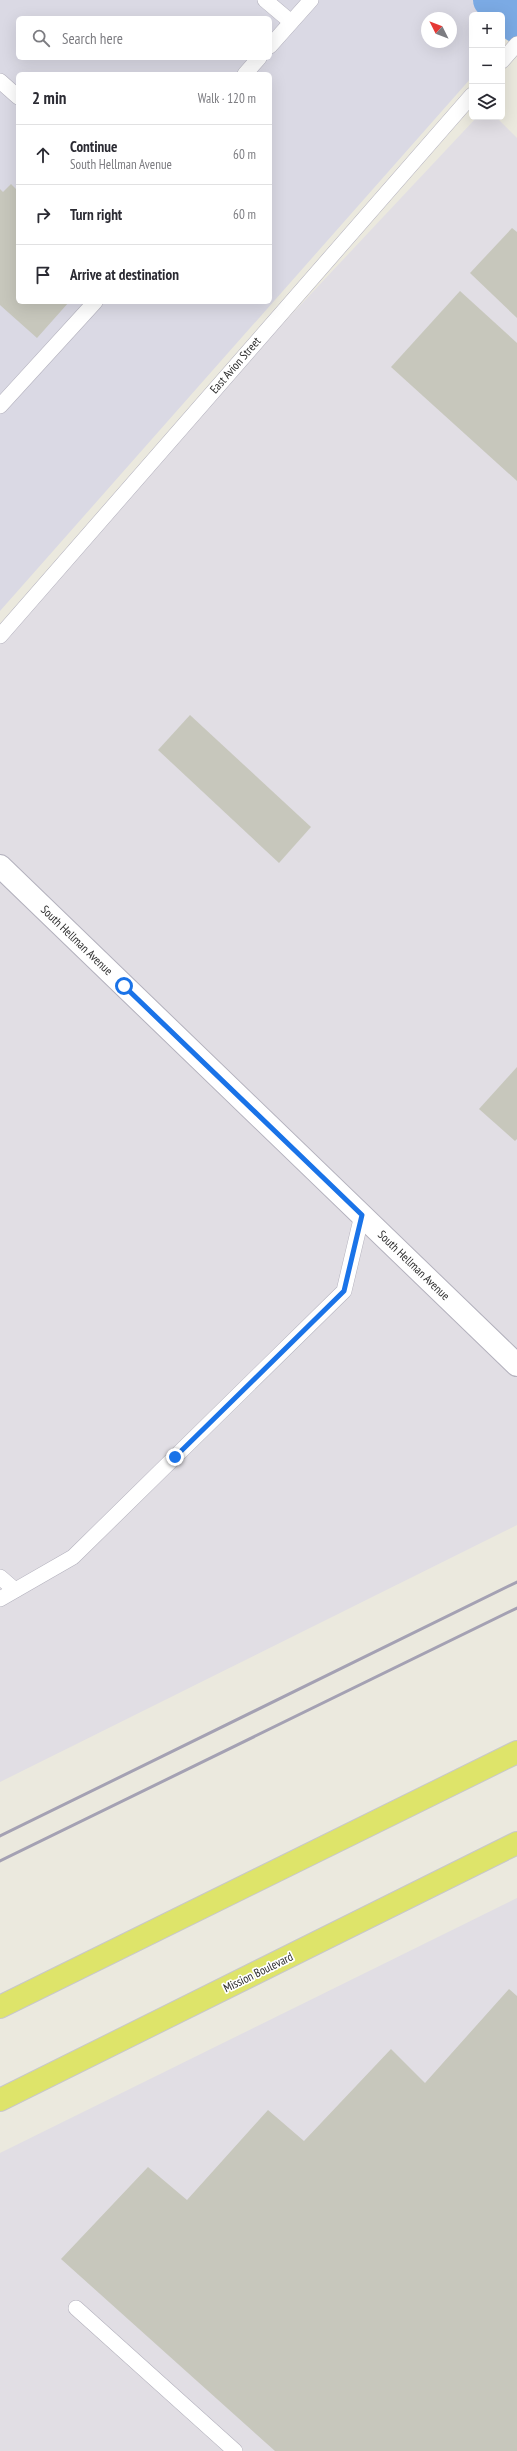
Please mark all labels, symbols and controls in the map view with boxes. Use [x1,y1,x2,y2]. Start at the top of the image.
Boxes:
north arrow [421,12,457,48]
map controls [469,12,505,120]
button: + [469,12,505,48]
search box [16,16,272,60]
icon: search [30,27,52,49]
text: Search here [62,29,123,48]
button: − [469,48,505,84]
button: layers [469,84,505,120]
text: 2 min [32,87,66,109]
text: Walk · 120 m [198,90,256,107]
text: Continue [70,137,117,156]
icon: ahead [32,144,54,166]
text: 60 m [233,146,256,163]
text: South Hellman Avenue [70,156,172,173]
icon: right [32,204,54,226]
text: Turn right [70,205,122,224]
text: 60 m [233,206,256,223]
icon: arrive [32,264,54,286]
text: Arrive at destination [70,265,179,284]
street label: East Avion Street [206,333,264,396]
street label: South Hellman Avenue [38,902,116,978]
route start [115,977,133,995]
street label: South Hellman Avenue [375,1227,453,1303]
route end [166,1448,184,1466]
street label: Mission Boulevard [221,1949,295,1995]

